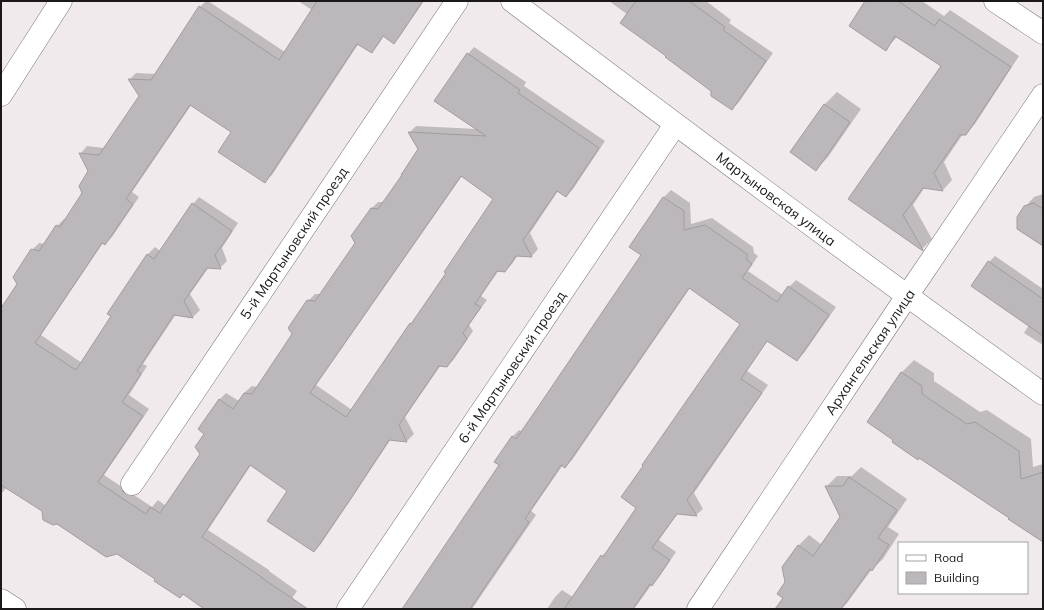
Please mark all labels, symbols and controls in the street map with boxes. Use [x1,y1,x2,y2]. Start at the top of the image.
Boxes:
street label: Мартыновская улица [712,148,840,250]
street label: 5-й Мартыновский проезд [236,163,352,323]
street label: Архангельская улица [821,285,919,419]
street label: 6-й Мартыновский проезд [454,287,570,447]
legend [898,542,1028,594]
text: Road [934,550,963,565]
text: Building [934,570,979,585]

